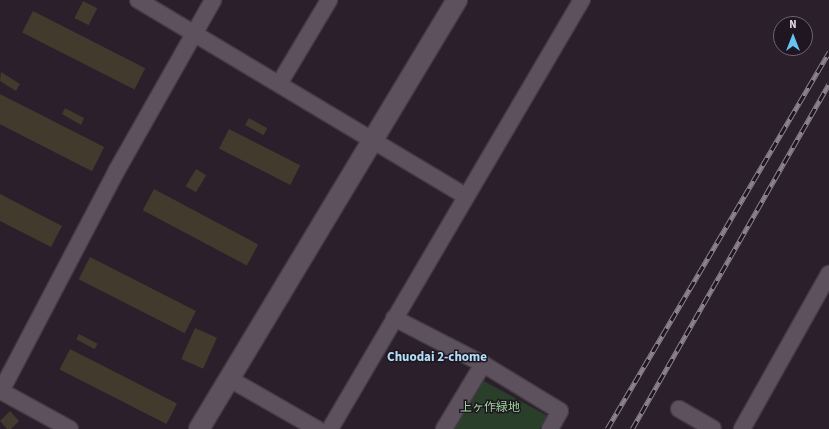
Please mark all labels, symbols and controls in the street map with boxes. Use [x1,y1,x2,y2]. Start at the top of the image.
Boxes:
north arrow [773,16,813,56]
text: N [789,17,797,32]
district label: Chuodai 2-chome [387,349,487,365]
park label: 上ヶ作緑地 [460,401,520,415]

